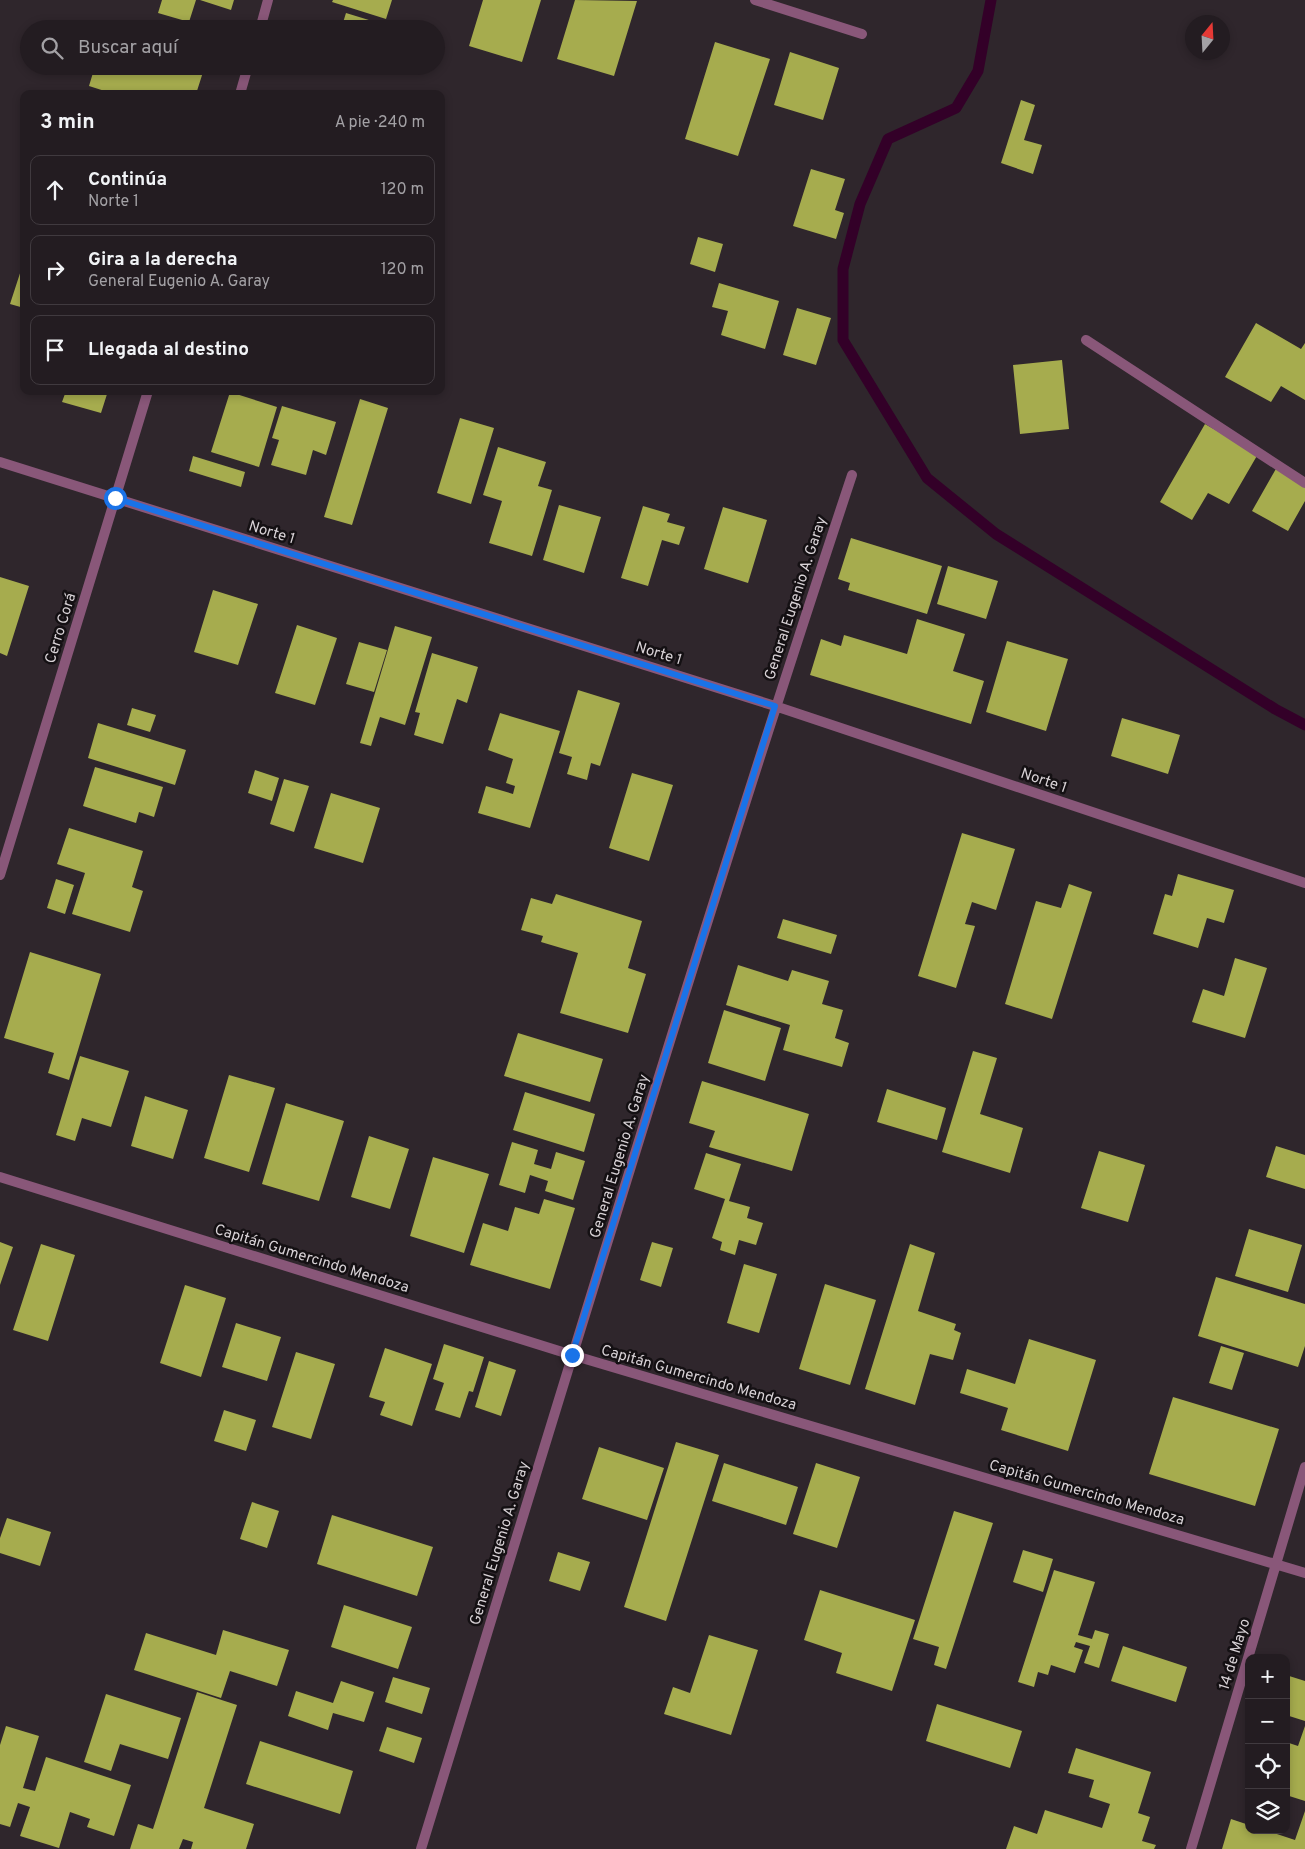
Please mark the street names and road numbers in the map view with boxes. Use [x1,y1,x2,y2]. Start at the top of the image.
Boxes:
street label: General Eugenio A. Garay [761,514,832,683]
street label: Norte 1 [246,517,297,549]
street label: Cerro Corá [42,591,81,666]
street label: Norte 1 [633,638,684,670]
street label: Norte 1 [1018,765,1069,798]
street label: General Eugenio A. Garay [586,1072,654,1241]
street label: Capitán Gumercindo Mendoza [212,1221,411,1298]
street label: Capitán Gumercindo Mendoza [599,1341,799,1415]
street label: Capitán Gumercindo Mendoza [987,1456,1187,1530]
street label: General Eugenio A. Garay [466,1459,534,1628]
street label: 14 de Mayo [1216,1616,1255,1693]

